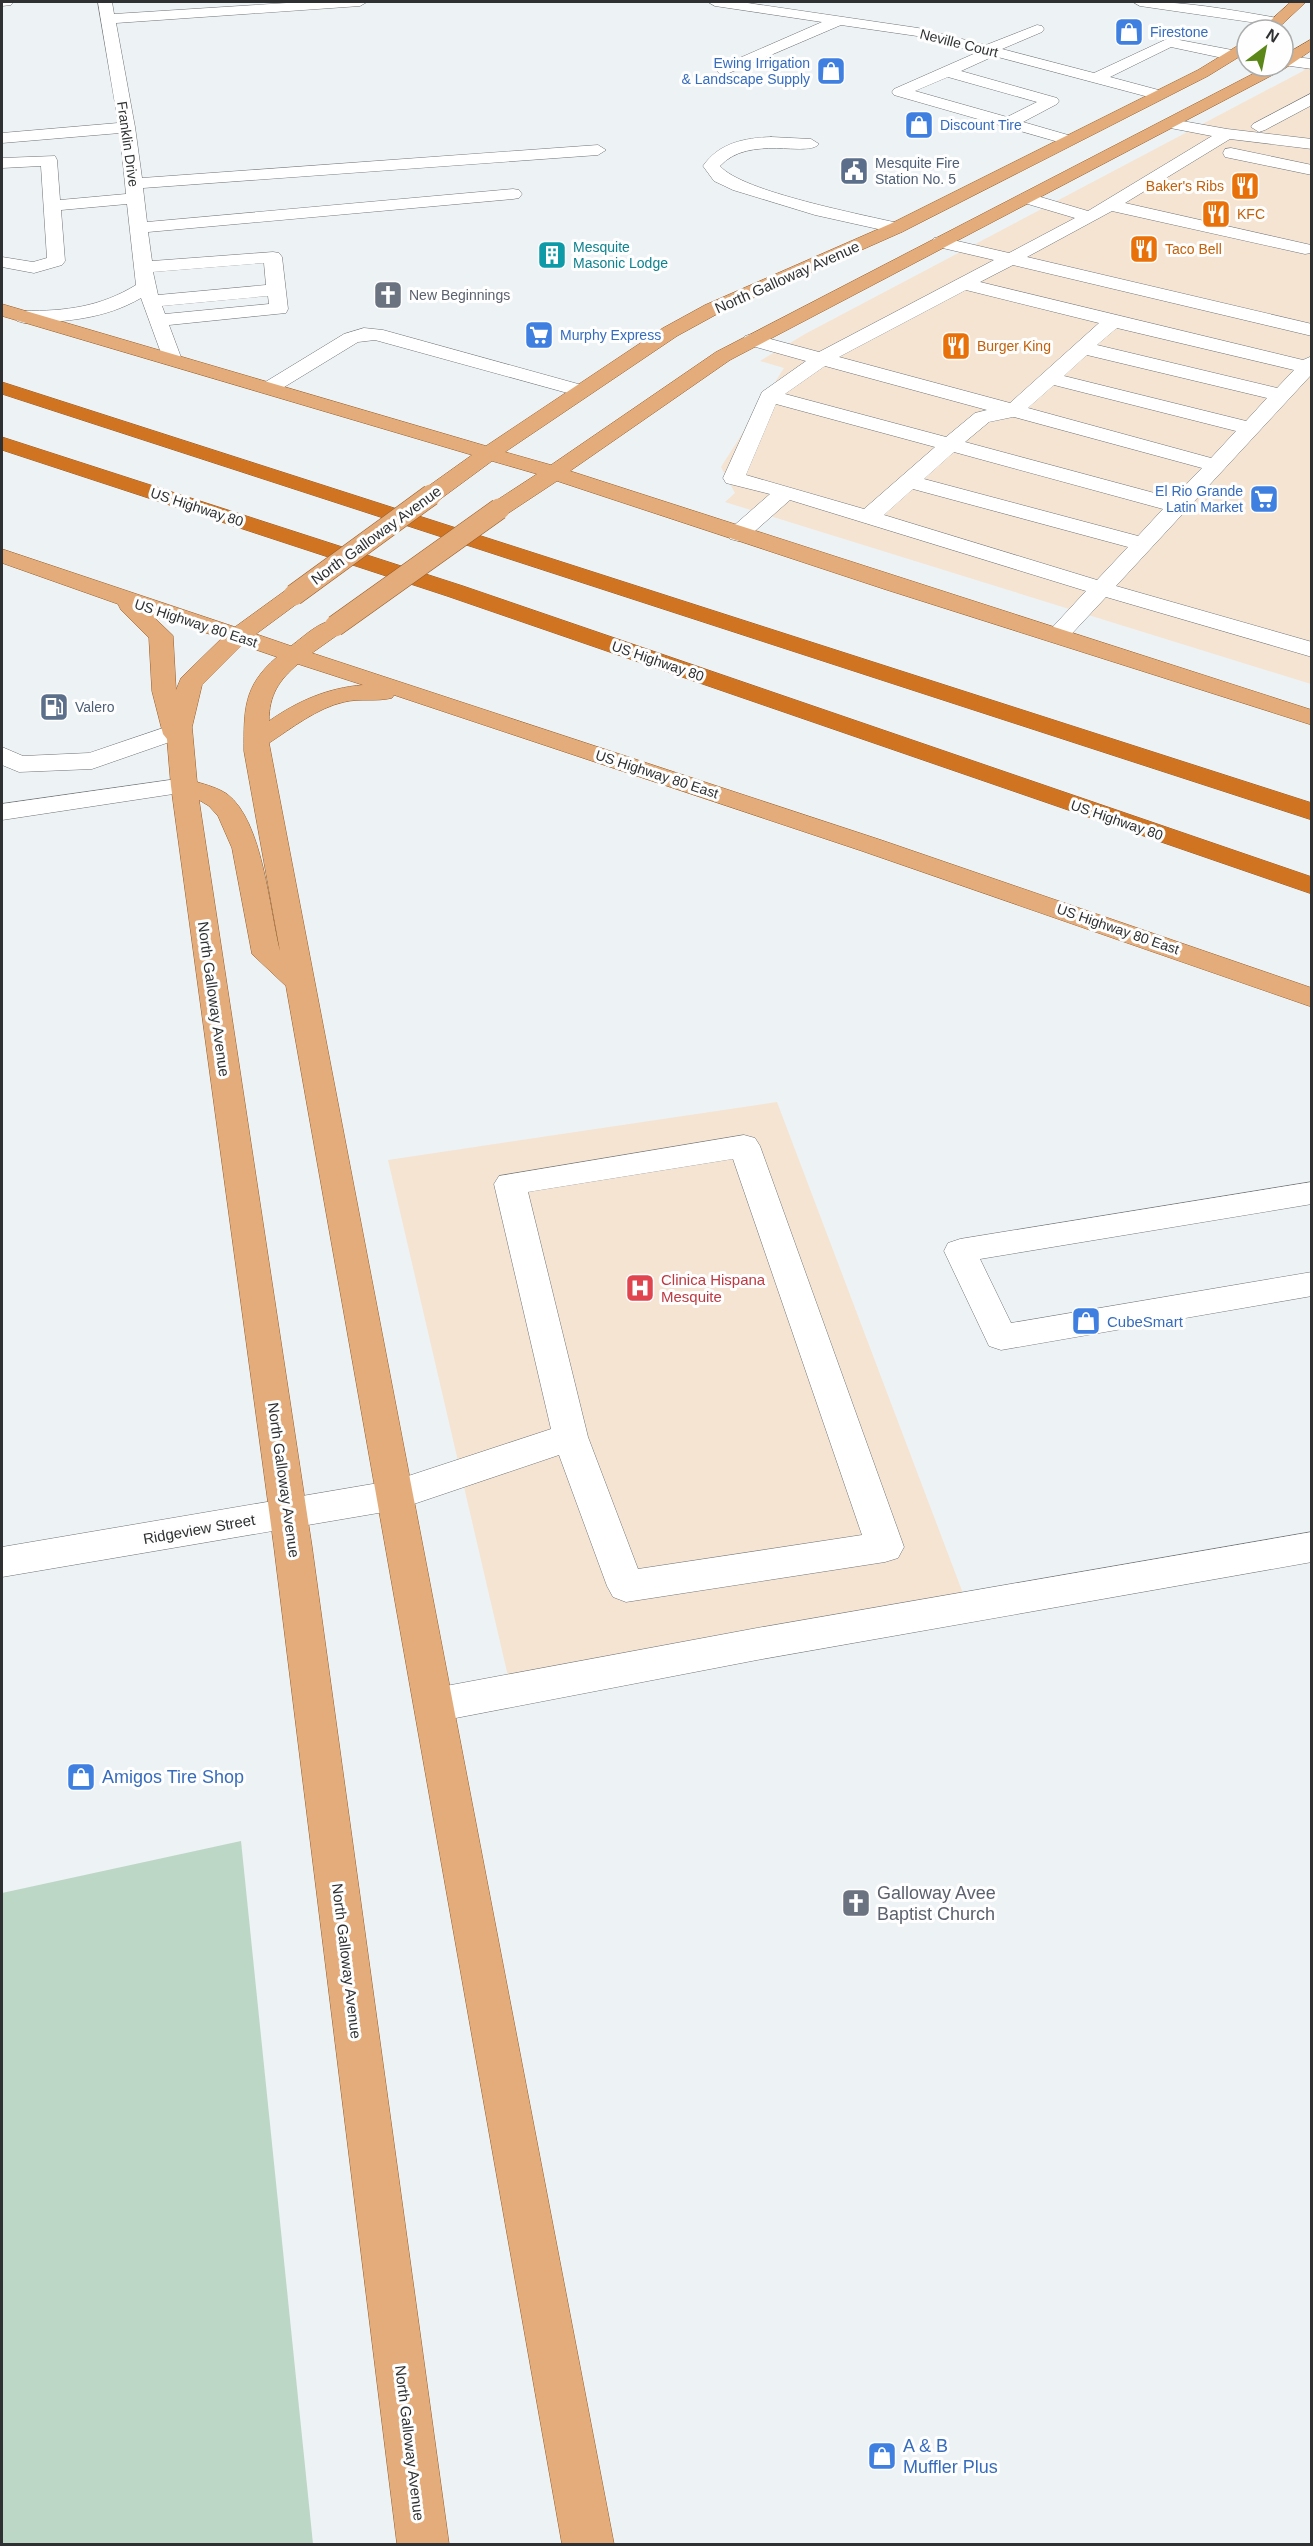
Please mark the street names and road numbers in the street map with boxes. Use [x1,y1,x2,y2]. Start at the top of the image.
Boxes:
street label: Neville Court [918,26,1000,60]
street label: Franklin Drive [114,100,142,188]
street label: North Galloway Avenue [712,237,862,317]
street label: North Galloway Avenue [308,482,444,588]
street label: US Highway 80 [149,484,246,530]
street label: US Highway 80 East [132,596,260,650]
street label: US Highway 80 [610,638,706,684]
street label: US Highway 80 East [593,747,721,801]
street label: US Highway 80 [1069,797,1165,843]
street label: US Highway 80 East [1055,901,1181,957]
street label: North Galloway Avenue [195,920,233,1078]
street label: North Galloway Avenue [265,1401,303,1559]
street label: Ridgeview Street [142,1511,257,1547]
street label: North Galloway Avenue [329,1882,365,2040]
street label: North Galloway Avenue [392,2364,428,2522]

